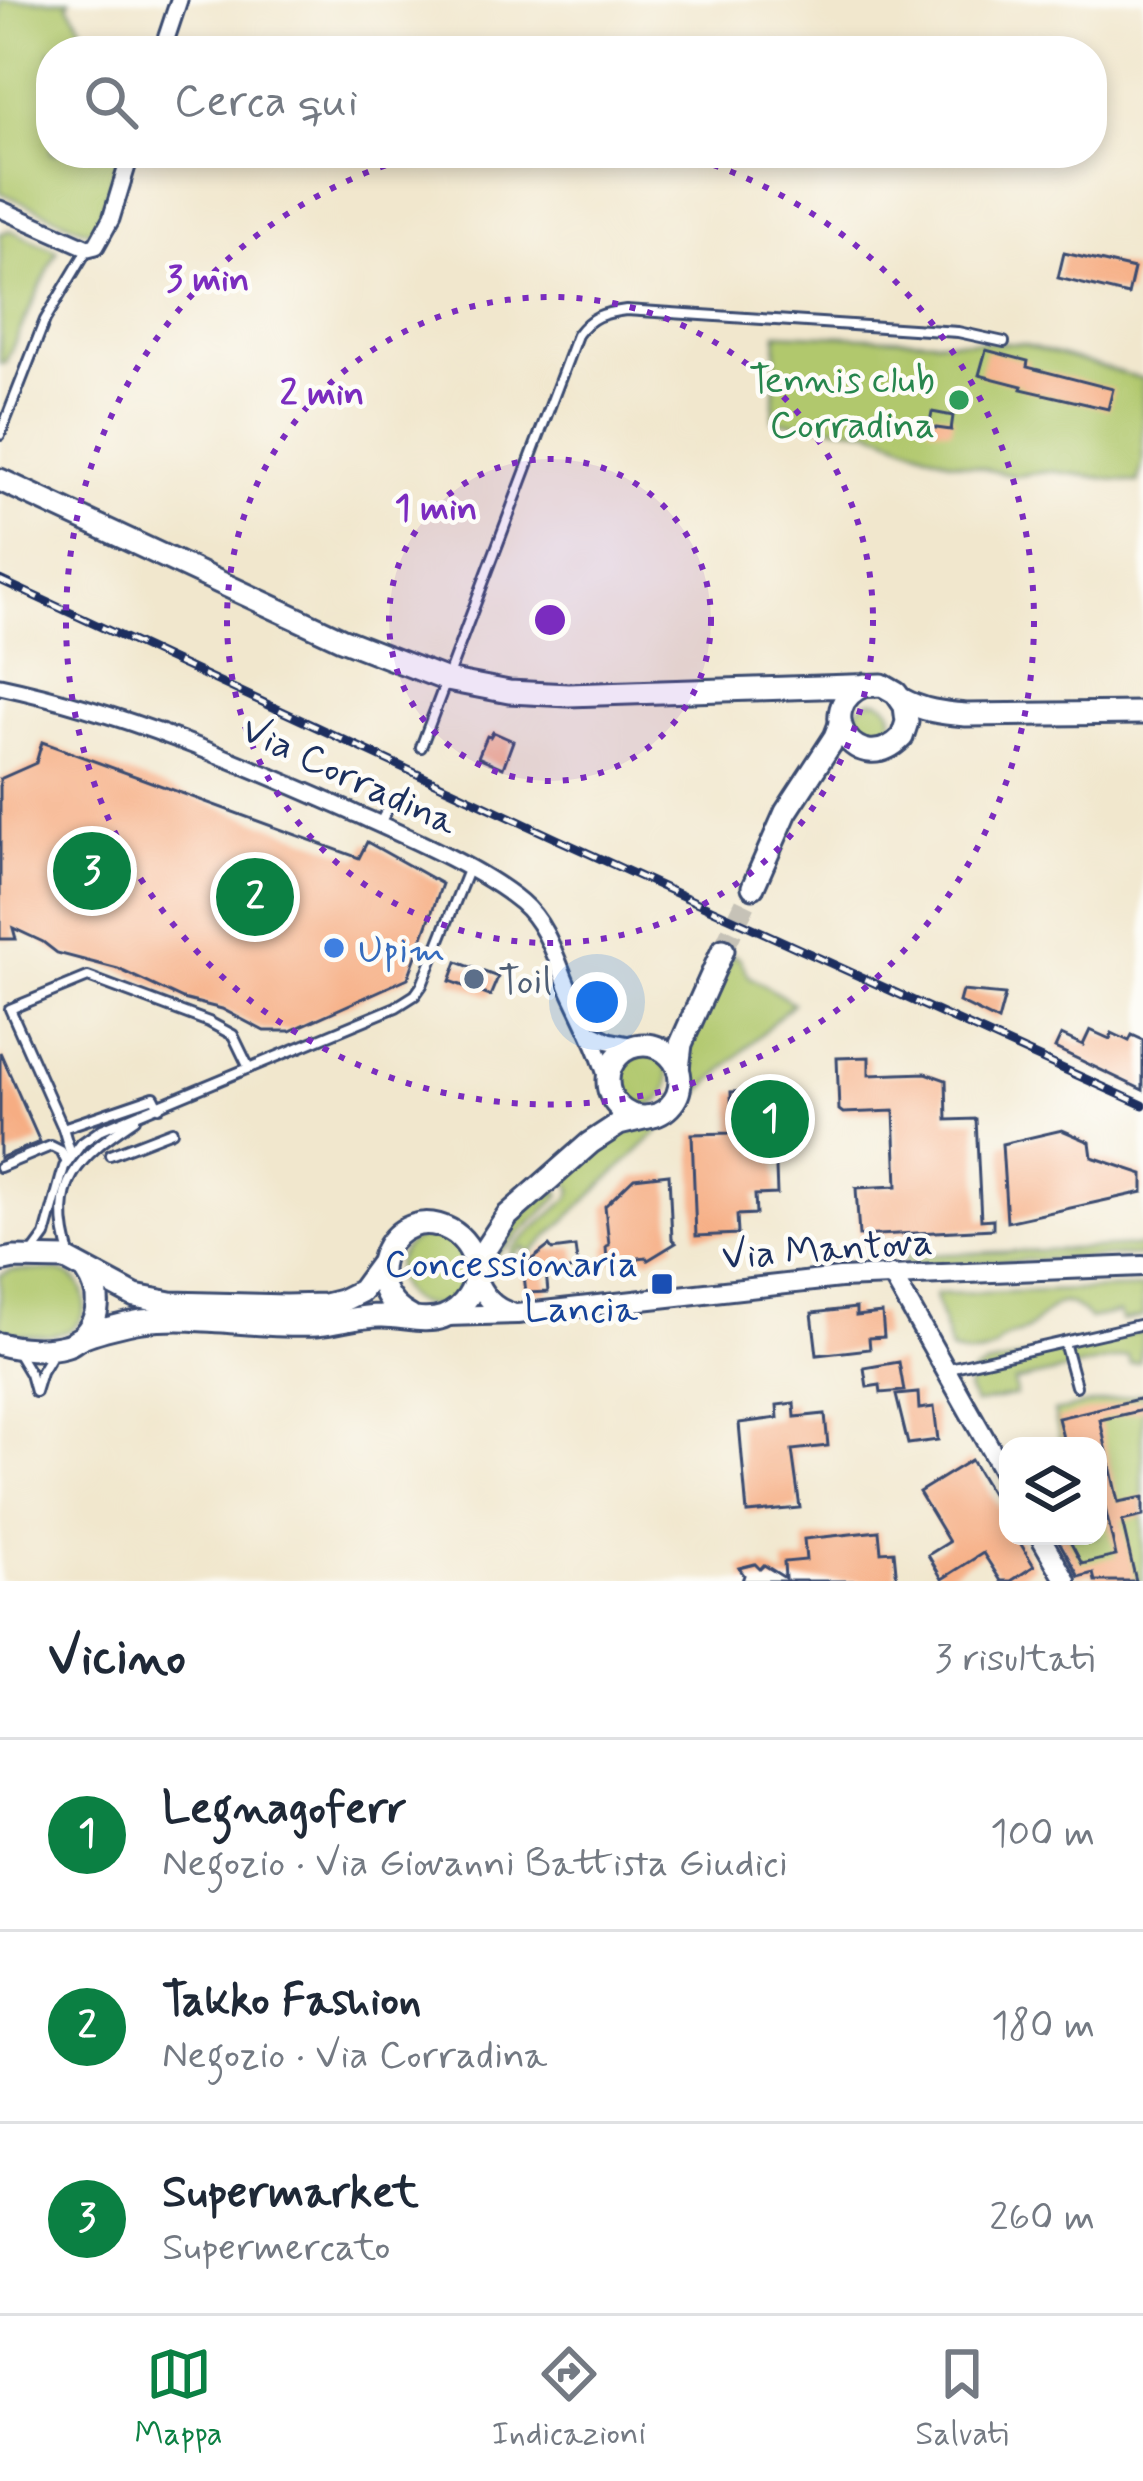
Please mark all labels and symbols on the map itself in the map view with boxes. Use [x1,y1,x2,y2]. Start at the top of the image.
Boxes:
text: 3 min [166,257,250,304]
place label: Tennis club Corradina [749,356,935,452]
text: 2 min [280,371,364,418]
marker: Tennis club Corradina [946,387,972,413]
text: 1 min [395,486,477,533]
centre of rings [529,599,571,641]
street label: Via Corradina [233,705,465,850]
pin: 3 [53,826,131,916]
pin: 2 [216,852,294,942]
place label: Upim [358,926,445,977]
marker: Upim [321,935,347,961]
place label: Toil [498,957,552,1008]
marker: Toil [461,966,487,992]
your location [567,972,627,1032]
pin: 1 [731,1074,809,1164]
street label: Via Mantova [720,1218,935,1283]
place label: Concessionaria Lancia [384,1240,639,1336]
marker: Concessionaria Lancia [649,1271,675,1297]

